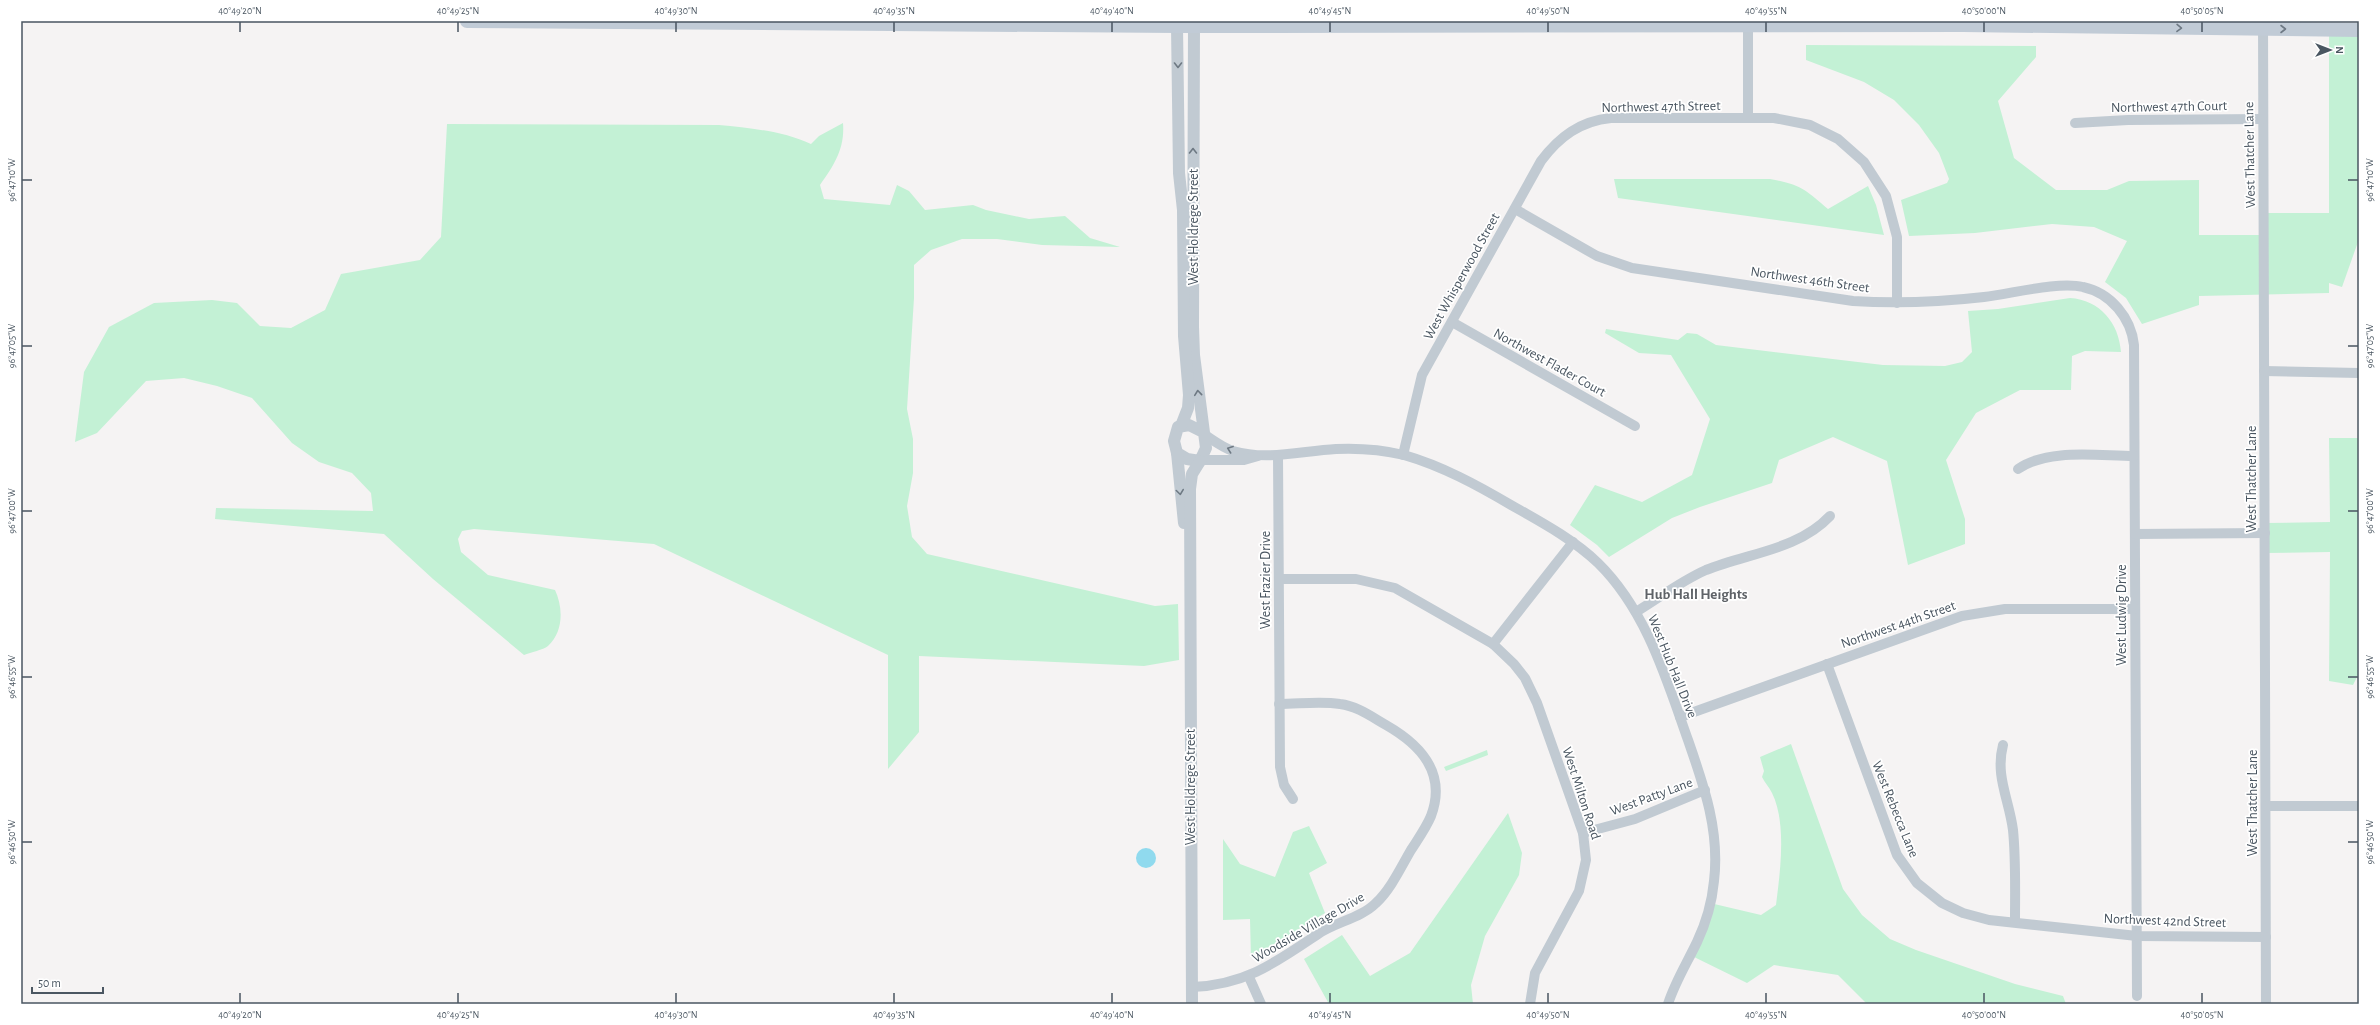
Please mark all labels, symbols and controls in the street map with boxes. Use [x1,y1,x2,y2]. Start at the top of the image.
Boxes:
text: 40°49'20"N [218,6,262,16]
text: 40°49'25"N [437,6,479,16]
text: 40°49'30"N [654,6,698,16]
text: 40°49'35"N [873,6,915,16]
text: 40°49'40"N [1090,6,1134,16]
text: 40°49'45"N [1309,6,1351,16]
text: 40°49'50"N [1526,6,1570,16]
text: 40°49'55"N [1745,6,1787,16]
text: 40°50'00"N [1962,6,2006,16]
text: 40°50'05"N [2180,6,2224,16]
one-way arrow [2176,24,2182,32]
one-way arrow [2280,25,2286,33]
north arrow [2310,30,2350,70]
text: N [2334,46,2345,54]
one-way arrow [1174,62,1182,68]
street label: Northwest 47th Street [1601,99,1721,115]
street label: Northwest 47th Court [2111,99,2228,115]
street label: West Thatcher Lane [2242,101,2258,209]
one-way arrow [1189,148,1197,154]
text: 96°47'10"W [7,158,17,202]
text: 96°47'10"W [2365,158,2375,202]
street label: West Holdrege Street [1187,168,1201,285]
street label: West Whisperwood Street [1421,210,1503,342]
street label: Northwest 46th Street [1749,265,1871,295]
text: 96°47'05"W [7,324,17,368]
text: 96°47'05"W [2365,324,2375,368]
street label: Northwest Flader Court [1491,326,1608,400]
one-way arrow [1194,390,1203,396]
street label: West Thatcher Lane [2245,426,2259,532]
one-way arrow [1226,445,1233,453]
text: 96°47'00"W [7,488,17,534]
text: 96°47'00"W [2365,488,2375,534]
one-way arrow [1175,489,1184,495]
street label: West Frazier Drive [1259,531,1273,629]
street label: West Ludwig Drive [2115,564,2129,666]
district label: Hub Hall Heights [1644,587,1748,602]
street label: Northwest 44th Street [1839,599,1958,651]
street label: West Hub Hall Drive [1645,613,1699,720]
text: 96°46'55"W [7,655,17,699]
text: 96°46'55"W [2365,655,2375,699]
street label: West Holdrege Street [1184,728,1198,845]
street label: West Milton Road [1559,745,1603,841]
street label: West Thatcher Lane [2246,750,2260,856]
street label: West Rebecca Lane [1869,759,1921,860]
street label: West Patty Lane [1608,776,1694,818]
text: 96°46'50"W [7,820,17,864]
text: 96°46'50"W [2365,820,2375,864]
street label: Woodside Village Drive [1250,890,1367,966]
street label: Northwest 42nd Street [2104,912,2227,930]
scale bar [32,969,103,995]
text: 50 m [38,977,61,989]
text: 40°49'20"N [218,1010,262,1020]
text: 40°49'25"N [437,1010,479,1020]
text: 40°49'30"N [654,1010,698,1020]
text: 40°49'35"N [873,1010,915,1020]
text: 40°49'40"N [1090,1010,1134,1020]
text: 40°49'45"N [1309,1010,1351,1020]
text: 40°49'50"N [1526,1010,1570,1020]
text: 40°49'55"N [1745,1010,1787,1020]
text: 40°50'00"N [1962,1010,2006,1020]
text: 40°50'05"N [2180,1010,2224,1020]

